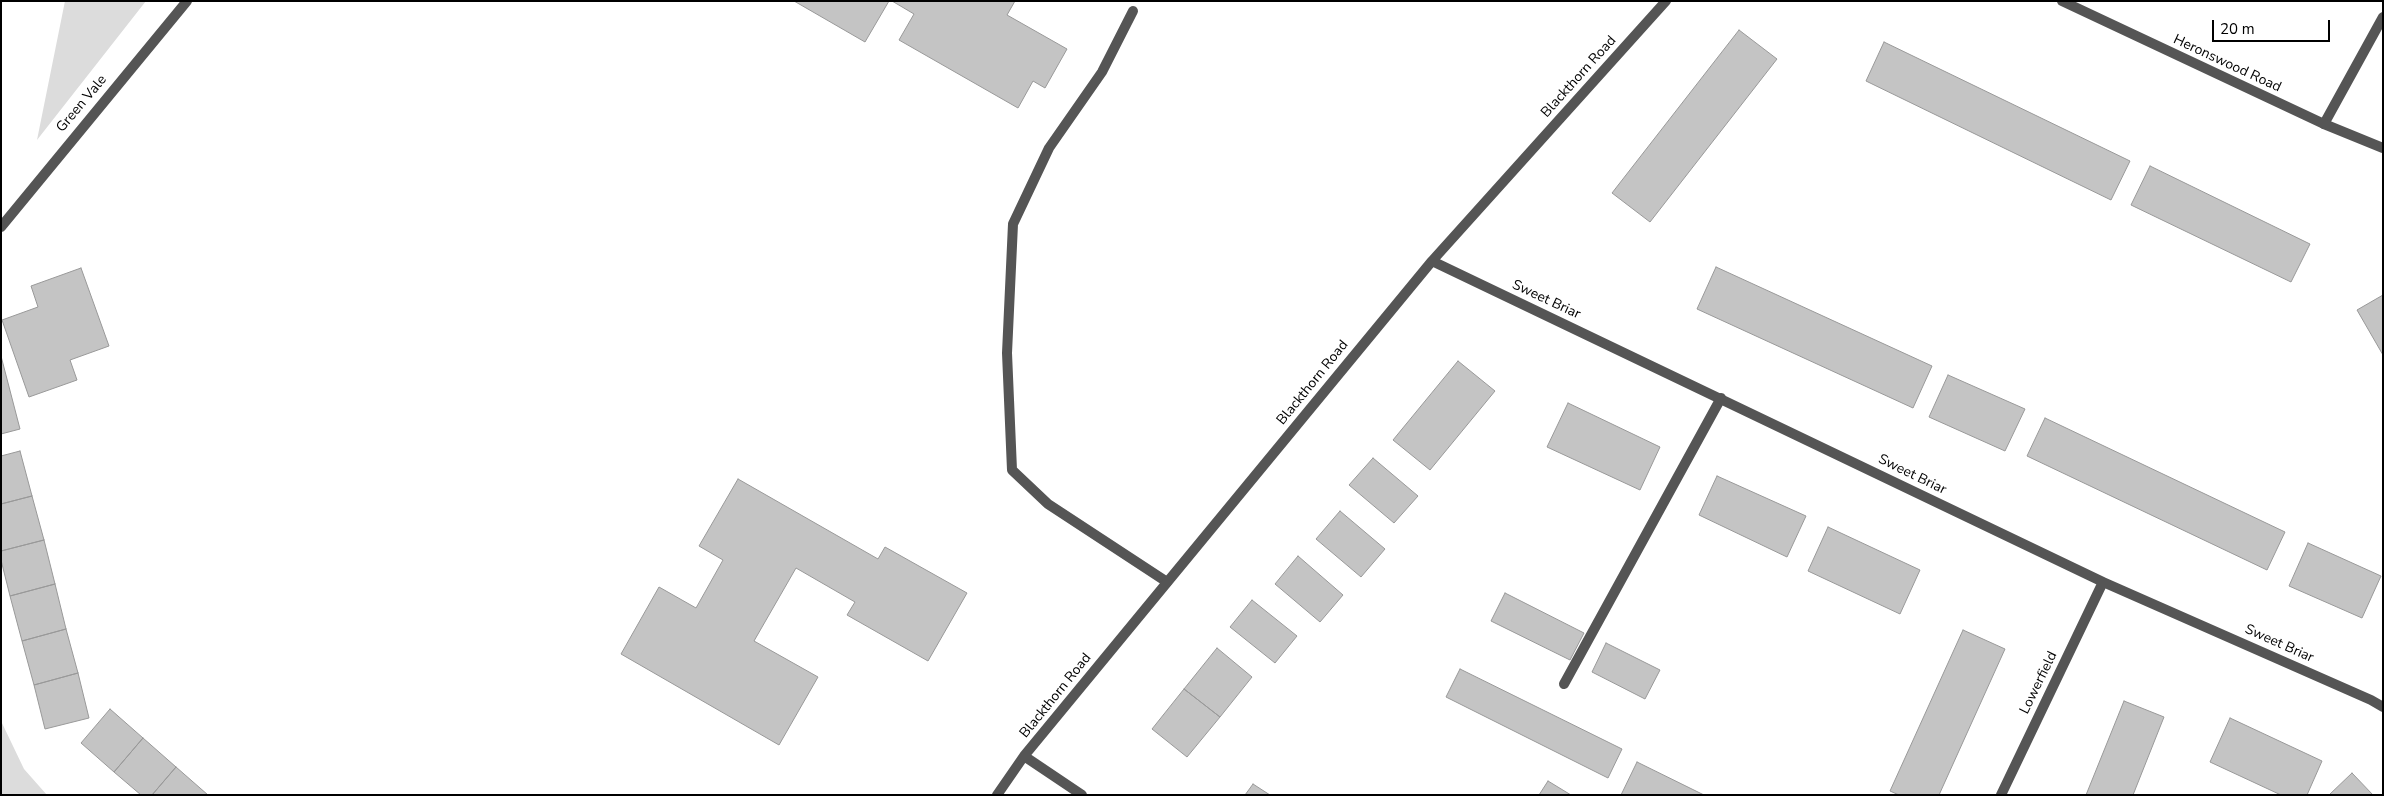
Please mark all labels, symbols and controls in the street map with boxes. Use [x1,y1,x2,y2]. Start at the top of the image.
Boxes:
scale bar [2214,10,2332,42]
text: 20 m [2220,19,2255,39]
street label: Heronswood Road [2170,32,2284,96]
street label: Blackthorn Road [1538,33,1620,121]
street label: Green Vale [53,72,111,136]
street label: Sweet Briar [1509,277,1583,323]
street label: Blackthorn Road [1274,337,1352,429]
street label: Sweet Briar [1875,451,1949,499]
street label: Sweet Briar [2242,621,2316,667]
street label: Lowerfield [2017,649,2061,717]
street label: Blackthorn Road [1017,650,1095,742]

